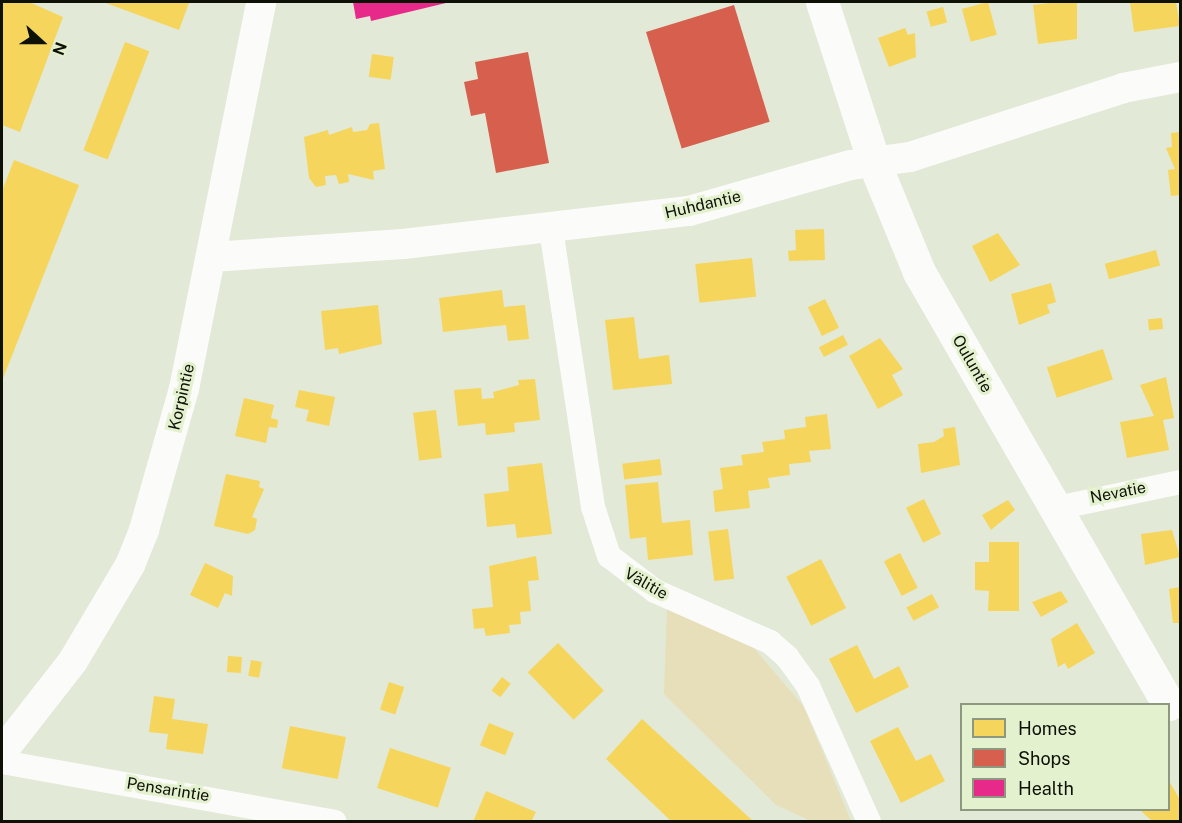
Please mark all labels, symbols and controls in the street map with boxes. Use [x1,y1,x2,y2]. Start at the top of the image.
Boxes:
north arrow [12,12,72,72]
text: N [48,39,70,58]
street label: Huhdantie [663,187,743,223]
street label: Ouluntie [948,332,996,396]
street label: Korpintie [165,362,199,432]
street label: Nevatie [1088,478,1148,508]
street label: Välitie [621,564,671,604]
legend [960,703,1170,811]
text: Homes [1018,718,1077,739]
text: Shops [1018,748,1070,769]
street label: Pensarintie [125,774,211,806]
text: Health [1018,778,1074,799]

